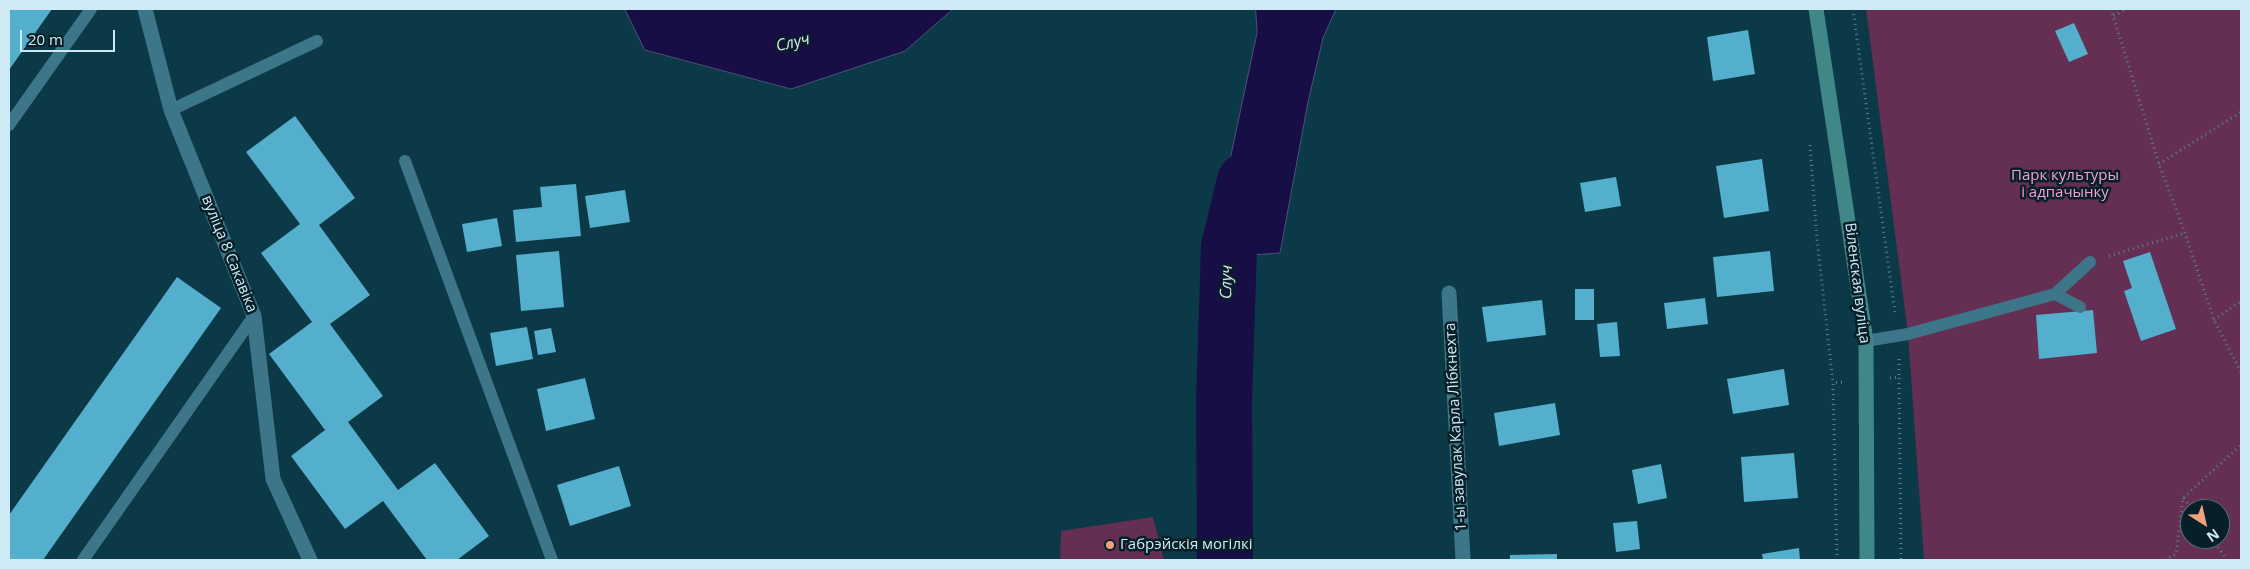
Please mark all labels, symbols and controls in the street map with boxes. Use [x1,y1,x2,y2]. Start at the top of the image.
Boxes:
scale bar [22,20,118,52]
text: 20 m [28,29,63,49]
water label: Случ [774,30,812,56]
park label: Парк культуры і адпачынку [2011,167,2119,202]
street label: вуліца 8 Сакавіка [197,193,261,315]
street label: Віленская вуліца [1841,222,1873,344]
water label: Случ [1217,265,1237,299]
street label: 1-ы завулак Карла Лібкнехта [1442,322,1470,532]
north arrow [2180,499,2230,549]
text: N [2203,525,2223,547]
place label: Габрэйскія могілкі [1120,536,1252,554]
marker: Габрэйскія могілкі [1104,539,1116,551]

